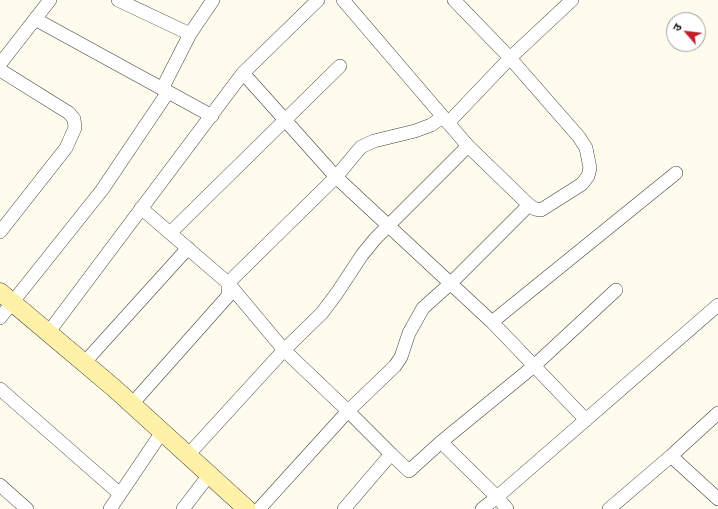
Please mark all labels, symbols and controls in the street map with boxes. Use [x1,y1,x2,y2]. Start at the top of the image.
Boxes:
north arrow [666,12,706,52]
text: उ [668,20,685,33]

